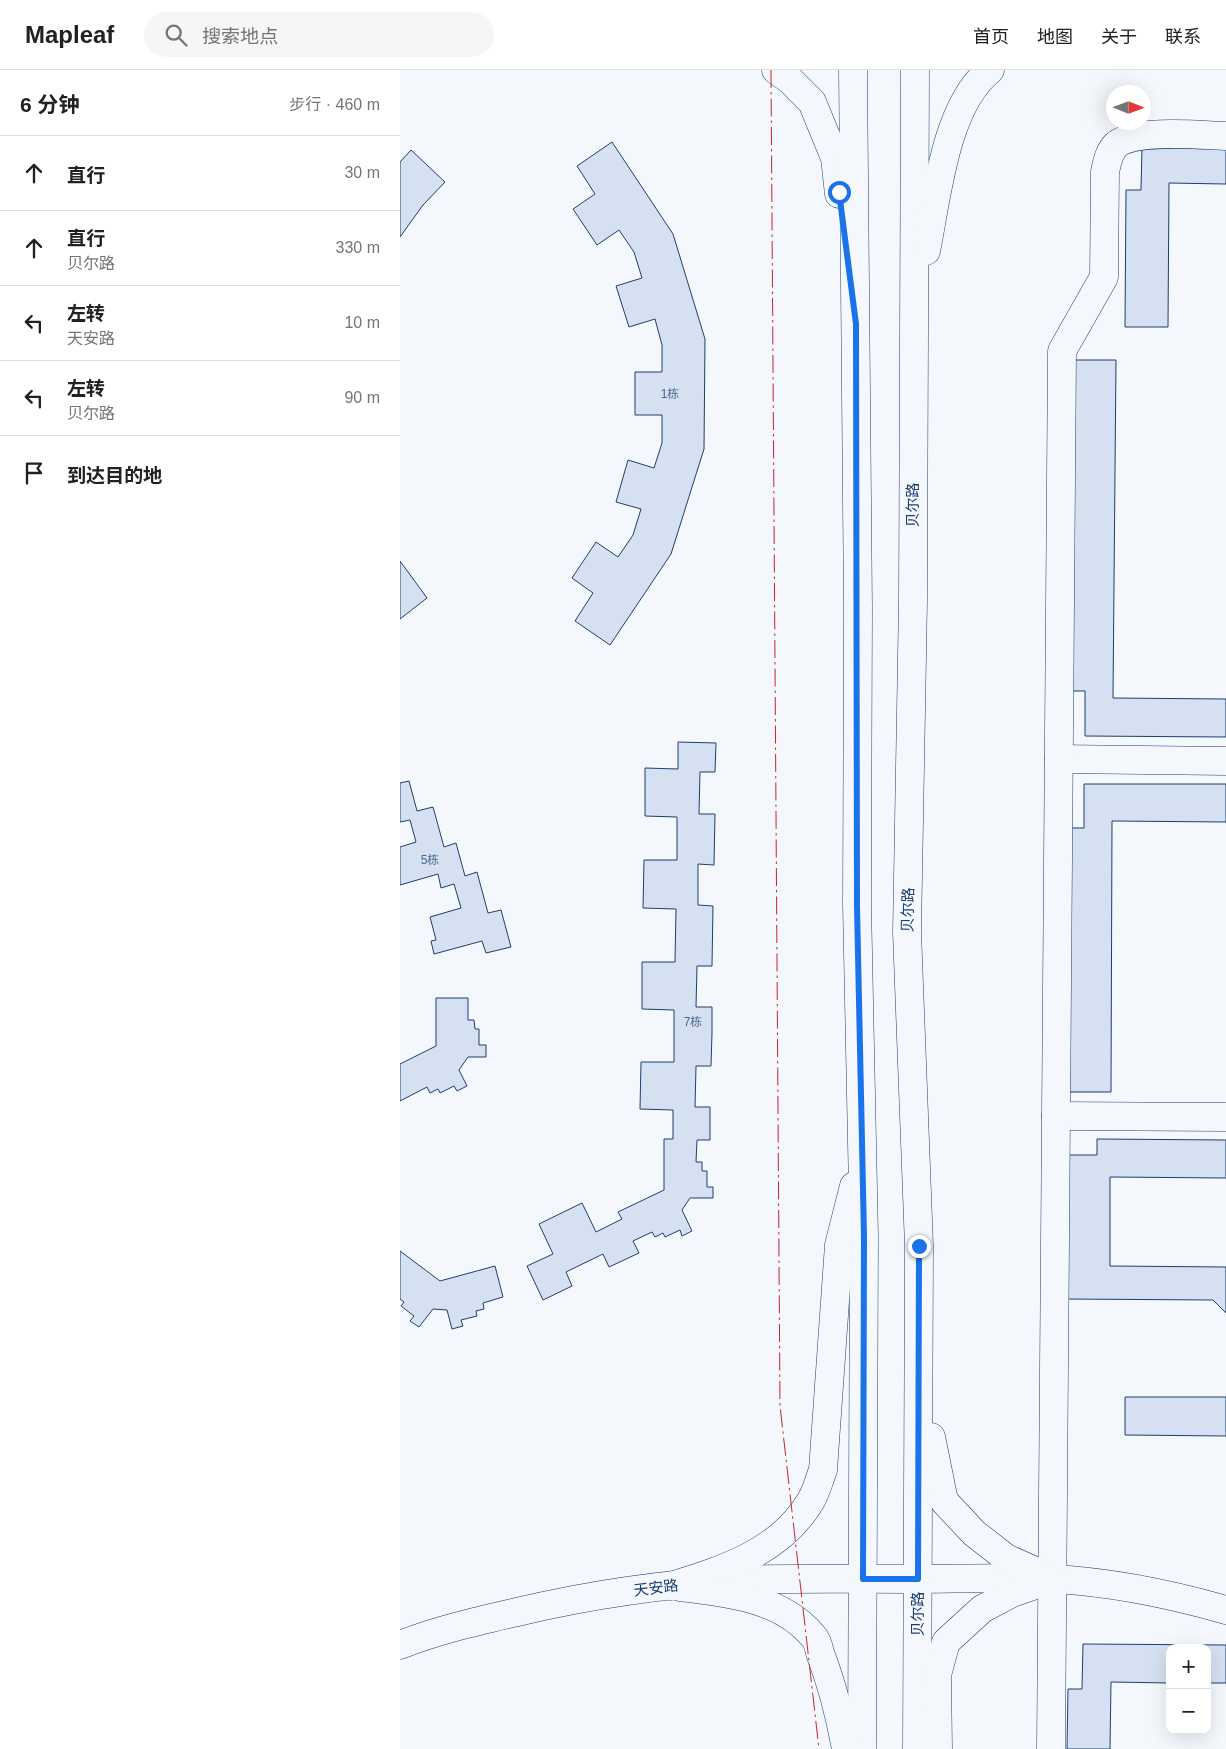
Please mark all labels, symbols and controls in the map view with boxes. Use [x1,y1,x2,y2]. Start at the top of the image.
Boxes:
search box [144,12,494,57]
text: Mapleaf [25,21,114,48]
icon: search [162,21,190,49]
text: 搜索地点 [202,26,278,47]
text: 首页 [973,27,1009,47]
text: 地图 [1037,27,1073,47]
text: 关于 [1101,27,1137,47]
text: 联系 [1165,27,1201,47]
north arrow [1106,85,1151,130]
text: 6 分钟 [20,93,80,116]
text: 步行 · 460 m [289,96,380,113]
icon: ahead [20,159,48,187]
text: 30 m [344,164,380,181]
text: 直行 [67,165,105,186]
route start [828,181,851,204]
text: 直行 [67,228,105,249]
icon: ahead [20,234,48,262]
text: 330 m [336,239,380,256]
text: 贝尔路 [67,255,115,272]
text: 左转 [67,303,105,324]
icon: left [20,309,48,337]
text: 10 m [344,314,380,331]
text: 天安路 [67,330,115,347]
text: 左转 [67,378,105,399]
icon: left [20,384,48,412]
house number: 1栋 [661,387,679,401]
text: 90 m [344,389,380,406]
text: 贝尔路 [67,405,115,422]
icon: arrive [20,459,48,487]
text: 到达目的地 [67,465,162,486]
street label: 贝尔路 [904,482,921,528]
house number: 5栋 [421,853,439,867]
street label: 贝尔路 [899,887,916,933]
house number: 7栋 [684,1015,702,1029]
route end [908,1235,931,1258]
street label: 天安路 [633,1576,679,1599]
street label: 贝尔路 [909,1591,926,1637]
map controls [1166,1644,1211,1734]
button: + [1166,1644,1211,1689]
button: − [1166,1689,1211,1734]

